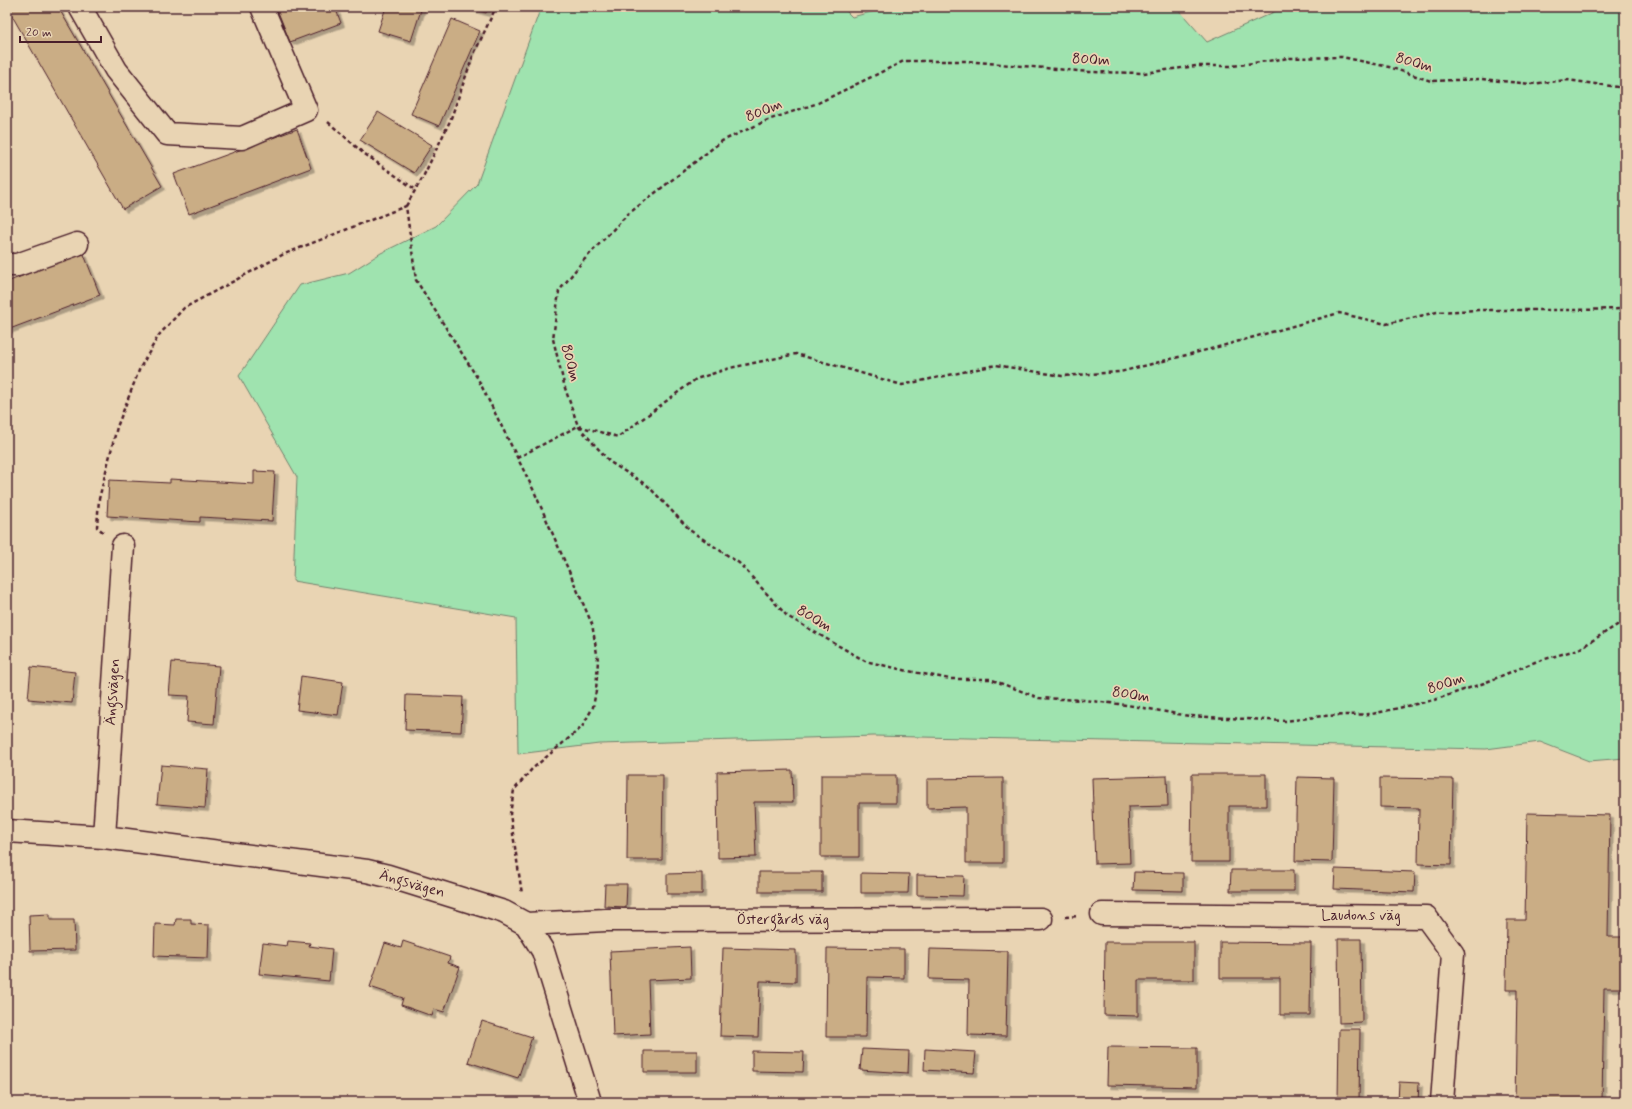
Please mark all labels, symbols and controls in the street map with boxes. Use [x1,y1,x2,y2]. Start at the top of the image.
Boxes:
scale bar [20,18,101,44]
text: 20 m [26,25,52,41]
street label: 800m [1393,48,1435,78]
street label: 800m [1072,49,1111,71]
street label: 800m [743,95,785,127]
street label: 800m [555,342,585,384]
street label: 800m [793,601,835,637]
street label: Ängsvägen [101,658,126,726]
street label: 800m [1425,669,1467,699]
street label: 800m [1111,682,1151,708]
street label: Ängsvägen [377,865,447,904]
street label: Laudons väg [1321,906,1401,926]
street label: Östergårds väg [737,910,829,931]

